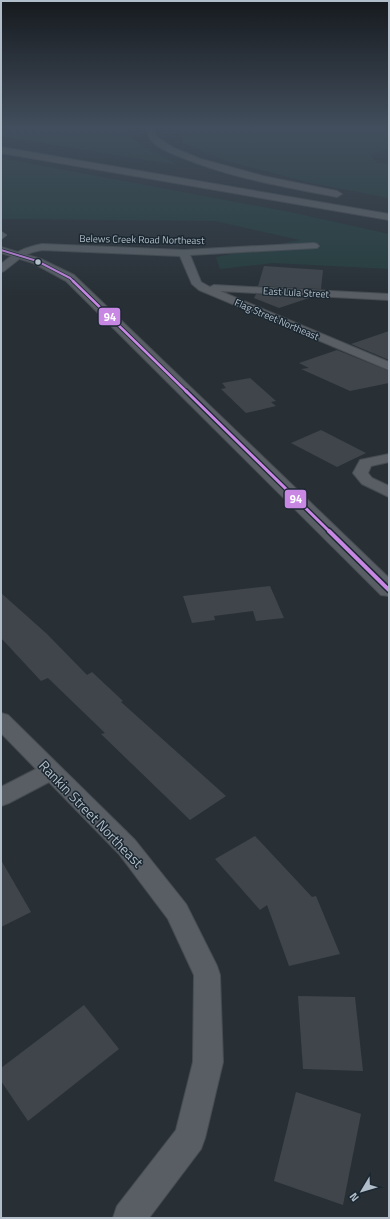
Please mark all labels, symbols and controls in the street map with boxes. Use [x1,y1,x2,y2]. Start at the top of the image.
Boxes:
street label: Belews Creek Road Northeast [79,231,205,248]
unlabelled marker [33,257,43,267]
street label: East Lula Street [263,283,330,302]
street label: Flag Street Northeast [232,295,322,344]
line badge: 94 [98,307,121,326]
text: 94 [104,309,116,325]
line badge: 94 [284,489,307,509]
text: 94 [290,491,302,507]
street label: Rankin Street Northeast [34,755,148,872]
north arrow [342,1171,382,1211]
text: N [345,1189,363,1205]

